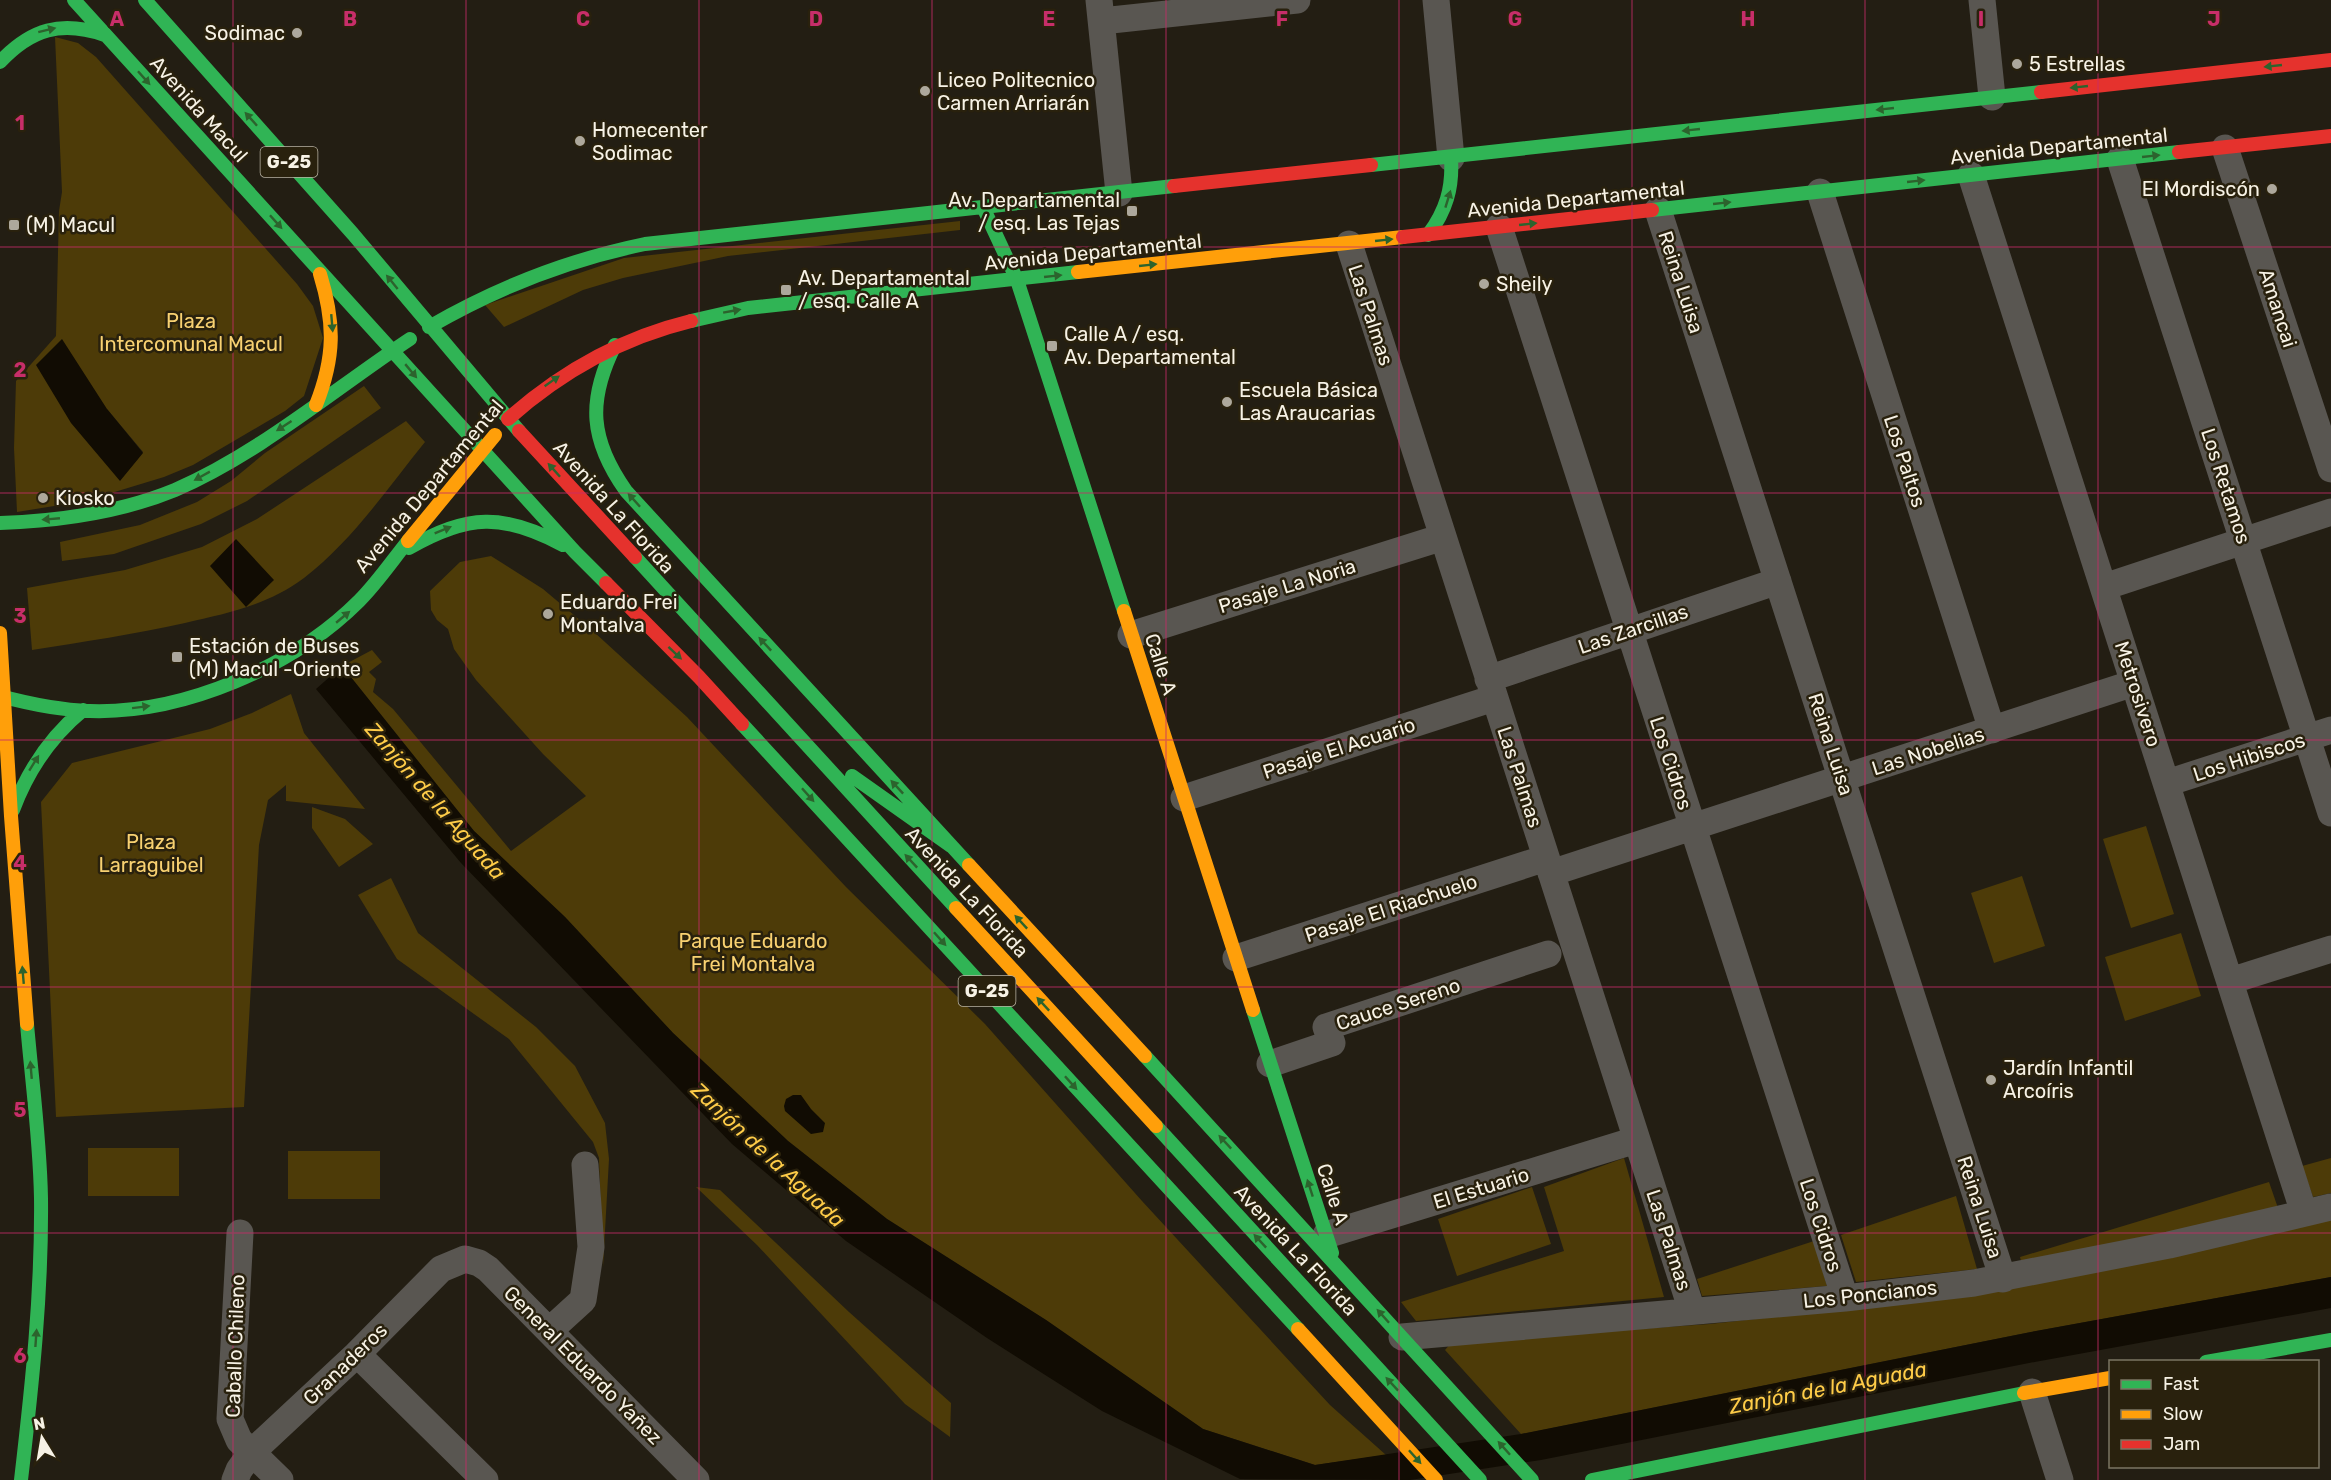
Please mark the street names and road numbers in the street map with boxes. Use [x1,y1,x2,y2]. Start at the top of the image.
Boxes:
street label: Avenida Macul [145,51,253,167]
street label: Avenida Departamental [1949,123,2169,169]
road number: G-25 [260,147,318,177]
street label: Avenida Departamental [1466,176,1686,222]
street label: Reina Luisa [1653,228,1709,336]
street label: Avenida Departamental [983,229,1203,275]
street label: Las Palmas [1343,261,1399,369]
street label: Amancai [2254,266,2302,350]
street label: Avenida Departamental [350,395,508,577]
street label: Los Paltos [1879,412,1931,510]
street label: Los Retamos [2196,425,2256,547]
street label: Avenida La Florida [548,436,680,578]
street label: Pasaje La Noria [1215,554,1359,618]
street label: Las Zarcillas [1575,599,1691,659]
street label: Calle A [1140,630,1182,698]
street label: Metrosivero [2110,638,2166,750]
street label: Reina Luisa [1803,690,1859,798]
street label: Pasaje El Acuario [1260,712,1418,784]
street label: Los Cidros [1645,713,1697,813]
street label: Las Nobelias [1869,722,1987,780]
street label: Las Palmas [1492,723,1548,831]
street label: Los Hibiscos [2190,728,2308,786]
street label: Avenida La Florida [900,822,1034,962]
street label: Pasaje El Riachuelo [1302,869,1480,947]
street label: Cauce Sereno [1333,973,1463,1035]
road number: G-25 [958,976,1016,1006]
street label: Reina Luisa [1952,1153,2008,1261]
street label: Calle A [1312,1160,1354,1228]
street label: El Estuario [1430,1162,1532,1214]
street label: Los Cidros [1795,1175,1847,1275]
street label: Avenida La Florida [1229,1180,1363,1320]
street label: Las Palmas [1641,1186,1697,1294]
street label: Caballo Chileno [221,1274,249,1418]
street label: Los Poncianos [1802,1275,1938,1313]
street label: General Eduardo Yañez [499,1281,667,1449]
street label: Granaderos [298,1318,392,1410]

